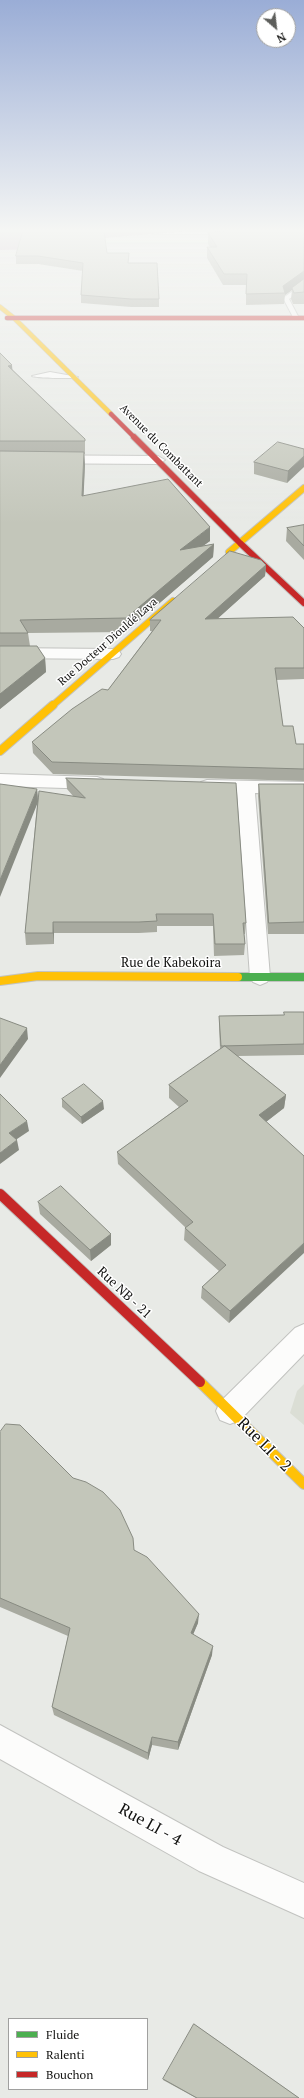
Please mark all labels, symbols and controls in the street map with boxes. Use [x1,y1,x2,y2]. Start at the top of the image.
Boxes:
north arrow [256,8,296,48]
text: N [274,30,288,46]
street label: Avenue du Combattant [117,402,205,490]
street label: Rue Docteur Diouldé Laya [56,595,160,689]
street label: Rue de Kabekoira [121,955,221,971]
street label: Rue NB - 21 [94,1264,154,1322]
street label: Rue LI - 2 [233,1414,295,1476]
street label: Rue LI - 4 [115,1800,185,1850]
legend [8,2018,148,2090]
text: Fluide [46,2027,79,2042]
text: Ralenti [46,2047,85,2062]
text: Bouchon [46,2067,93,2082]

